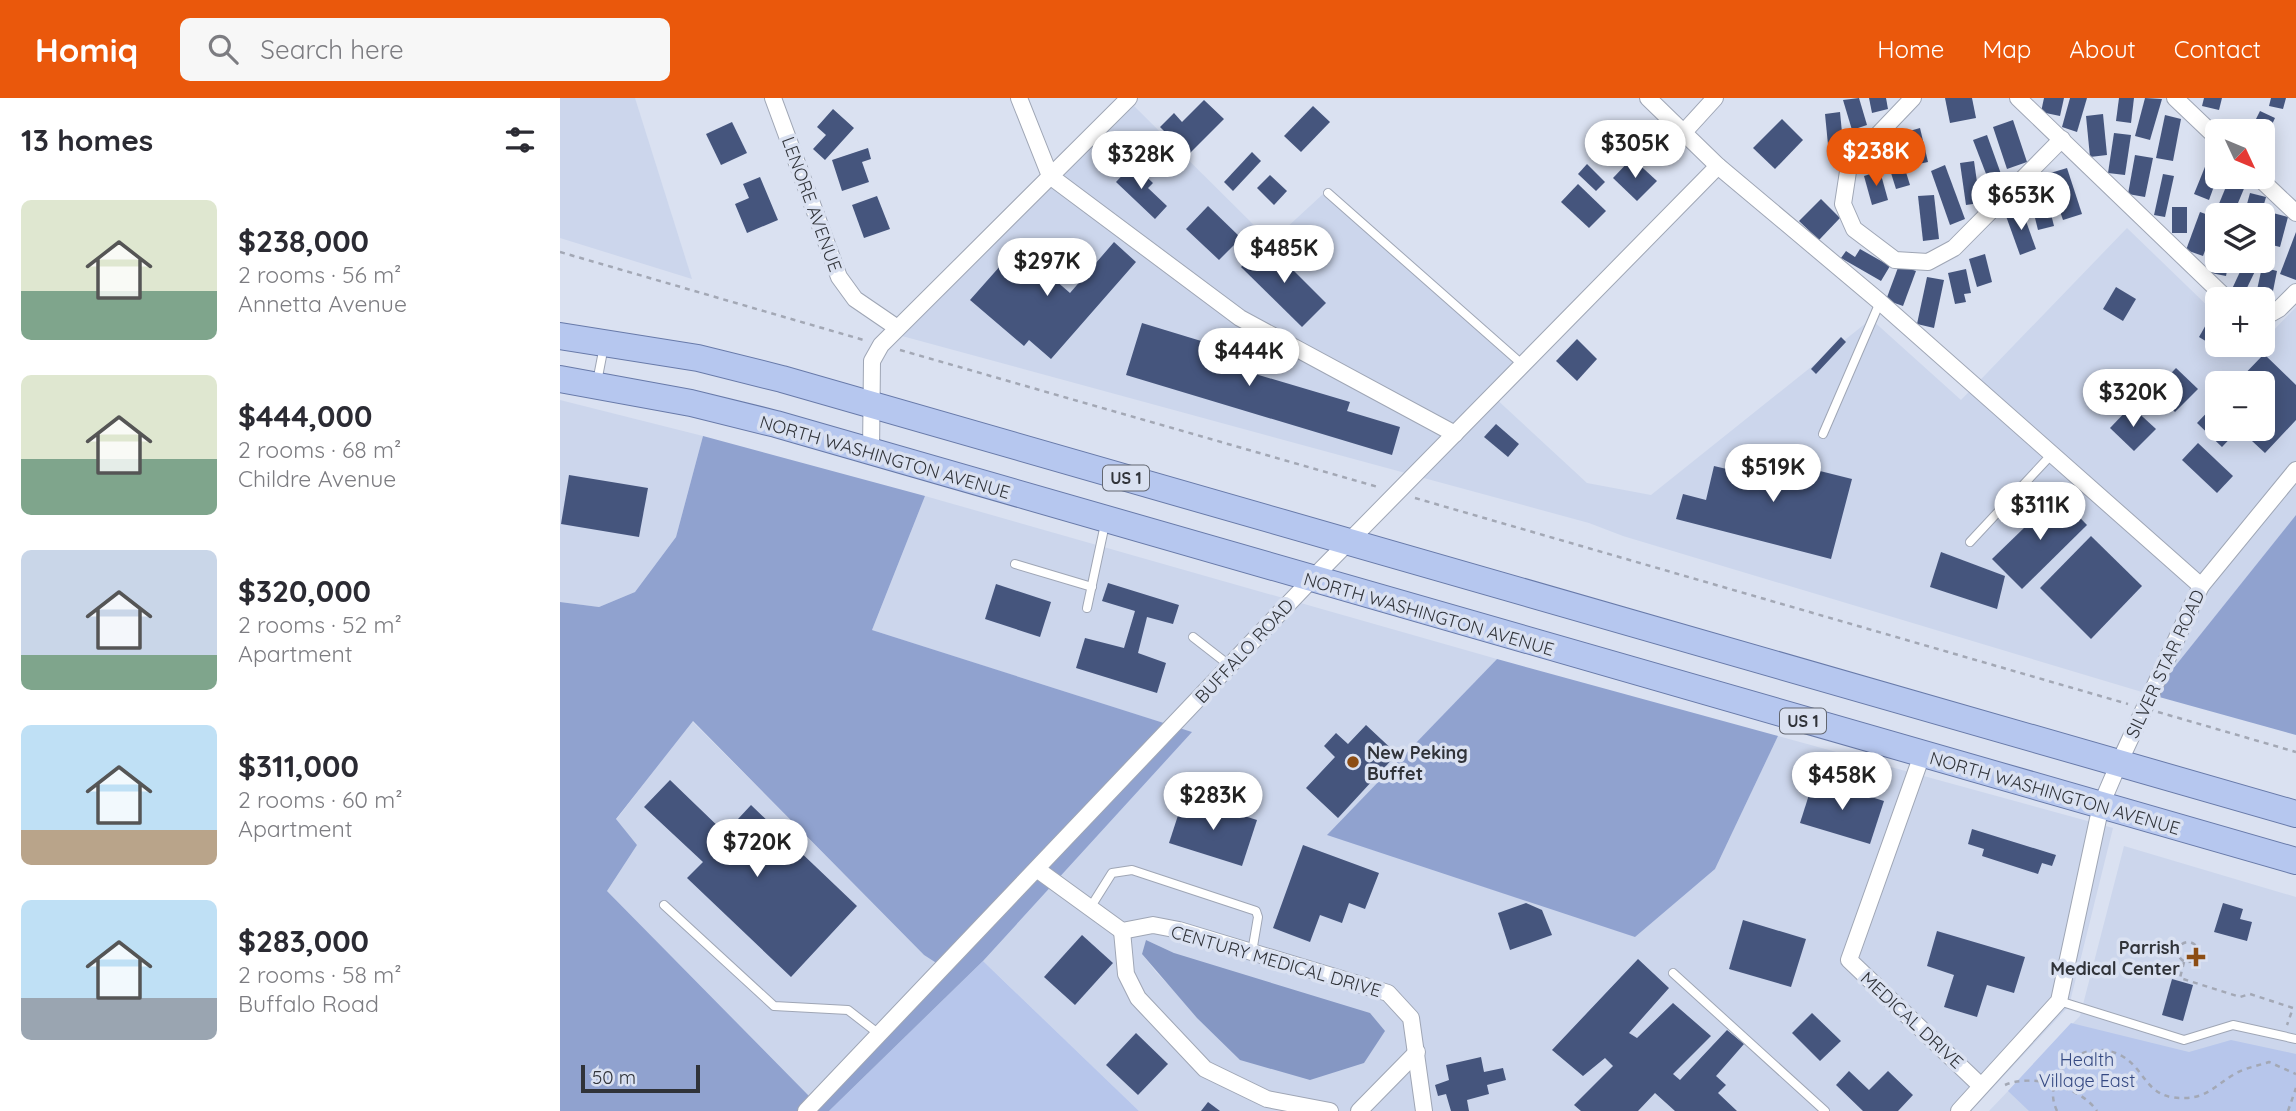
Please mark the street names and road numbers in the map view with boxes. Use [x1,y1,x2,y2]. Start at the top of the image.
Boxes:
street label: LENORE AVENUE [777,133,847,275]
street label: NORTH WASHINGTON AVENUE [757,410,1013,504]
road number: US 1 [1103,466,1149,490]
street label: NORTH WASHINGTON AVENUE [1301,567,1557,661]
street label: SILVER STAR ROAD [2120,586,2210,742]
street label: BUFFALO ROAD [1190,594,1298,708]
road number: US 1 [1780,708,1826,734]
street label: NORTH WASHINGTON AVENUE [1927,746,2183,840]
street label: CENTURY MEDICAL DRIVE [1168,920,1384,1002]
street label: MEDICAL DRIVE [1856,967,1968,1073]

